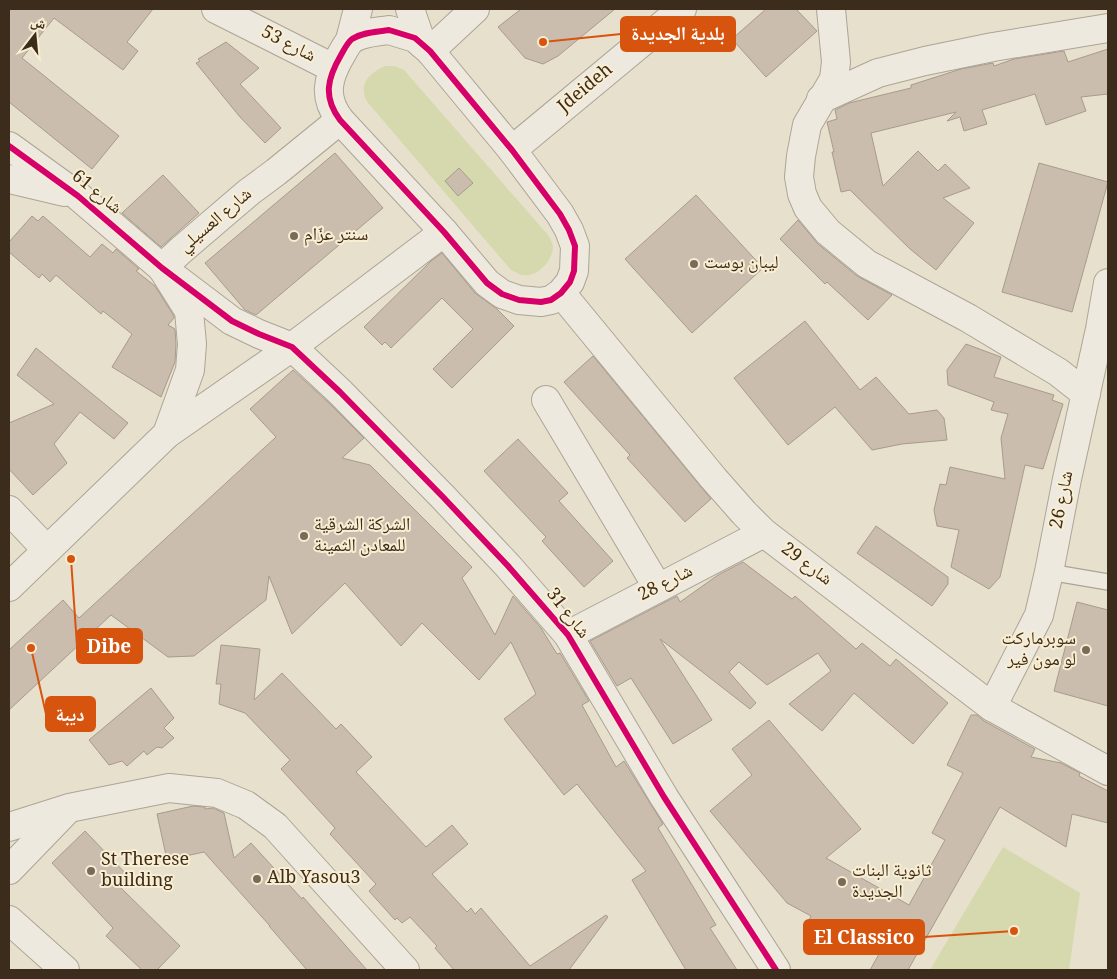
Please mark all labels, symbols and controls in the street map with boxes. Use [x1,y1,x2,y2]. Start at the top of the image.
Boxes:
north arrow [10,10,60,60]
text: ش [28,11,49,38]
callout: بلدية الجديدة [621,17,735,51]
street label: شارع 53 [255,18,321,72]
text: بلدية الجديدة [631,20,725,52]
street label: Jdeideh [551,57,621,122]
street label: شارع 61 [64,163,128,223]
street label: شارع العسيلي [172,181,260,261]
place label: سنتر عزّام [304,221,368,251]
marker: سنتر عزّام [288,230,300,242]
place label: ليبان بوست [704,249,779,279]
marker: ليبان بوست [688,258,700,270]
street label: شارع 26 [1043,469,1083,531]
place label: الشركة الشرقية للمعادن الثمينة [314,511,410,562]
marker: الشركة الشرقية للمعادن الثمينة [298,530,310,542]
street label: شارع 29 [774,535,838,595]
street label: شارع 28 [633,557,699,611]
street label: شارع 31 [537,582,597,646]
place label: سوبرماركت لو مون فير [1002,625,1076,676]
callout: Dibe [77,629,142,663]
text: Dibe [87,633,131,665]
marker: سوبرماركت لو مون فير [1080,644,1092,656]
callout: ديبة [46,697,95,731]
text: ديبة [55,701,85,733]
place label: St Therese building [101,846,189,897]
place label: ثانوية البنات الجديدة [852,857,931,908]
place label: Alb Yasou3 [267,864,361,894]
marker: St Therese building [85,865,97,877]
marker: Alb Yasou3 [251,873,263,885]
marker: ثانوية البنات الجديدة [836,876,848,888]
callout: El Classico [804,920,924,954]
text: El Classico [814,924,914,956]

